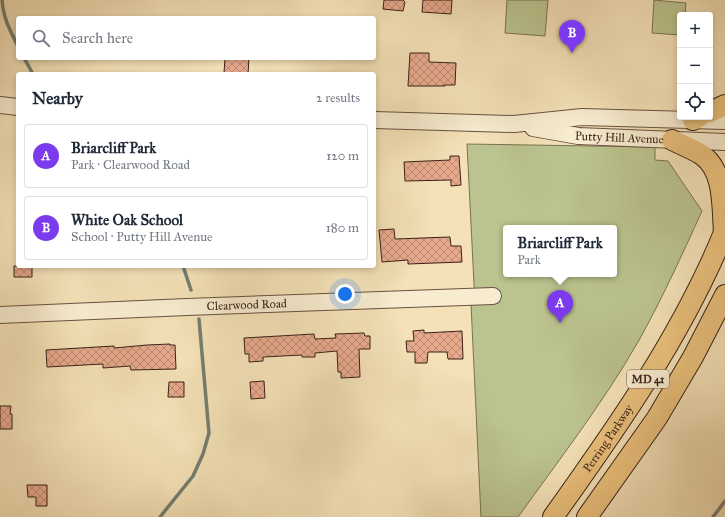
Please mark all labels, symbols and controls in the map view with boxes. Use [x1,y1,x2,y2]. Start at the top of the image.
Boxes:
map controls [677,12,713,120]
button: + [677,12,713,48]
search box [16,16,376,60]
pin: B [559,20,585,53]
icon: search [30,27,52,49]
text: Search here [62,29,133,47]
button: − [677,48,713,84]
button: locate [677,84,713,120]
text: Nearby [32,88,83,109]
text: 2 results [316,90,360,106]
street label: Putty Hill Avenue [575,129,664,146]
text: Briarcliff Park [71,139,156,157]
text: A [42,148,50,164]
text: 120 m [326,148,359,164]
text: Park · Clearwood Road [71,157,190,173]
text: White Oak School [71,211,183,229]
text: B [42,220,50,236]
text: 180 m [326,220,359,236]
popup [503,225,617,277]
text: School · Putty Hill Avenue [71,229,212,245]
text: Briarcliff Park [517,234,603,252]
text: Park [517,252,541,268]
your location [335,284,355,304]
pin: A [547,290,573,323]
street label: Clearwood Road [206,296,287,313]
road number: MD 41 [627,370,669,388]
street label: Perring Parkway [580,402,636,475]

